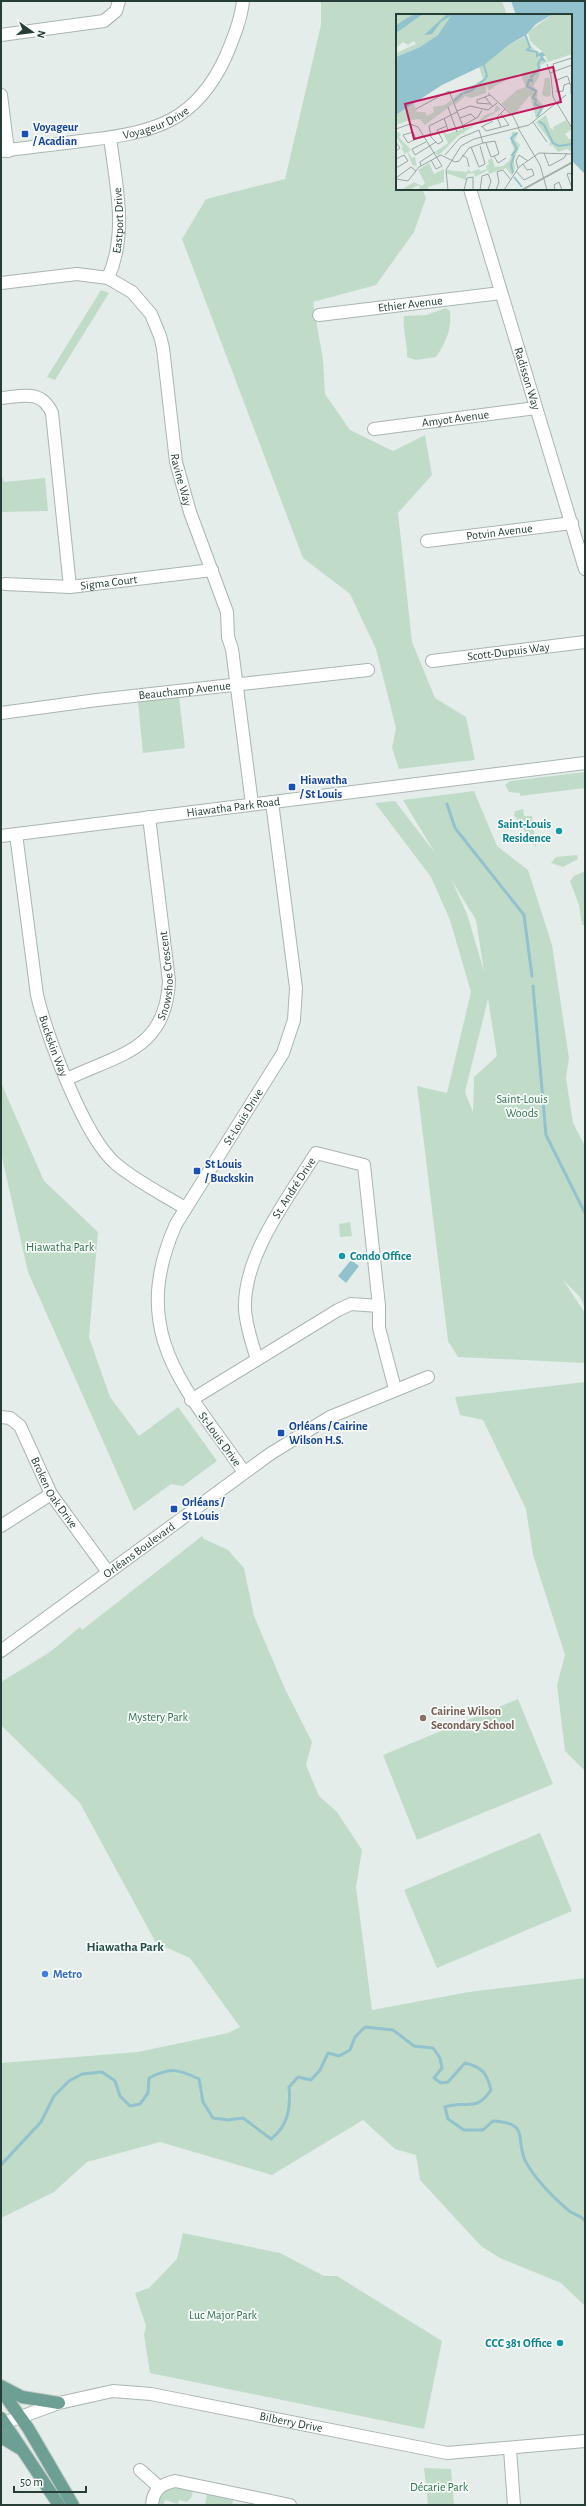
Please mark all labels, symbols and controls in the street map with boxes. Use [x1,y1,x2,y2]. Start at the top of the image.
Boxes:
north arrow [12,12,52,52]
inset map [396,14,572,190]
text: N [35,29,47,39]
street label: Voyageur Drive [122,104,191,141]
place label: Voyageur / Acadian [32,121,79,147]
marker: Voyageur / Acadian [20,129,30,139]
street label: Eastport Drive [110,187,125,254]
street label: Ethier Avenue [377,294,443,314]
street label: Radisson Way [512,346,542,411]
street label: Amyot Avenue [421,408,490,429]
street label: Ravine Way [169,453,194,508]
street label: Potvin Avenue [466,522,533,542]
street label: Sigma Court [80,573,138,592]
street label: Scott-Dupuis Way [467,640,550,663]
street label: Beauchamp Avenue [138,679,231,701]
place label: Hiawatha / St Louis [299,774,348,800]
marker: Hiawatha / St Louis [287,782,297,792]
street label: Hiawatha Park Road [186,795,281,819]
place label: Saint-Louis Residence [498,818,551,844]
marker: Saint-Louis Residence [554,826,564,836]
street label: Snowshoe Crescent [155,930,175,1022]
street label: Buckskin Way [37,1014,70,1079]
street label: St-Louis Drive [221,1087,265,1147]
park label: Saint-Louis Woods [496,1093,548,1119]
street label: St. André Drive [270,1155,318,1220]
place label: St Louis / Buckskin [204,1158,254,1184]
marker: St Louis / Buckskin [192,1166,202,1176]
park label: Hiawatha Park [26,1241,95,1253]
place label: Condo Office [350,1250,412,1262]
marker: Condo Office [337,1251,347,1261]
street label: St-Louis Drive [196,1410,244,1468]
place label: Orléans / Cairine Wilson H.S. [289,1420,368,1446]
marker: Orléans / Cairine Wilson H.S. [276,1428,286,1438]
street label: Broken Oak Drive [29,1455,80,1530]
place label: Orléans / St Louis [182,1496,225,1522]
marker: Orléans / St Louis [169,1504,179,1514]
street label: Orléans Boulevard [101,1520,177,1580]
place label: Cairine Wilson Secondary School [431,1705,514,1732]
park label: Mystery Park [128,1711,188,1724]
marker: Cairine Wilson Secondary School [418,1713,428,1723]
district label: Hiawatha Park [86,1941,164,1954]
place label: Metro [53,1968,82,1980]
marker: Metro [40,1969,50,1979]
park label: Luc Major Park [189,2309,258,2322]
place label: CCC 381 Office [485,2337,552,2349]
marker: CCC 381 Office [555,2338,565,2348]
street label: Bilberry Drive [259,2410,324,2434]
scale bar [14,2468,86,2494]
text: 50 m [20,2476,43,2488]
park label: Décarie Park [410,2481,469,2493]

